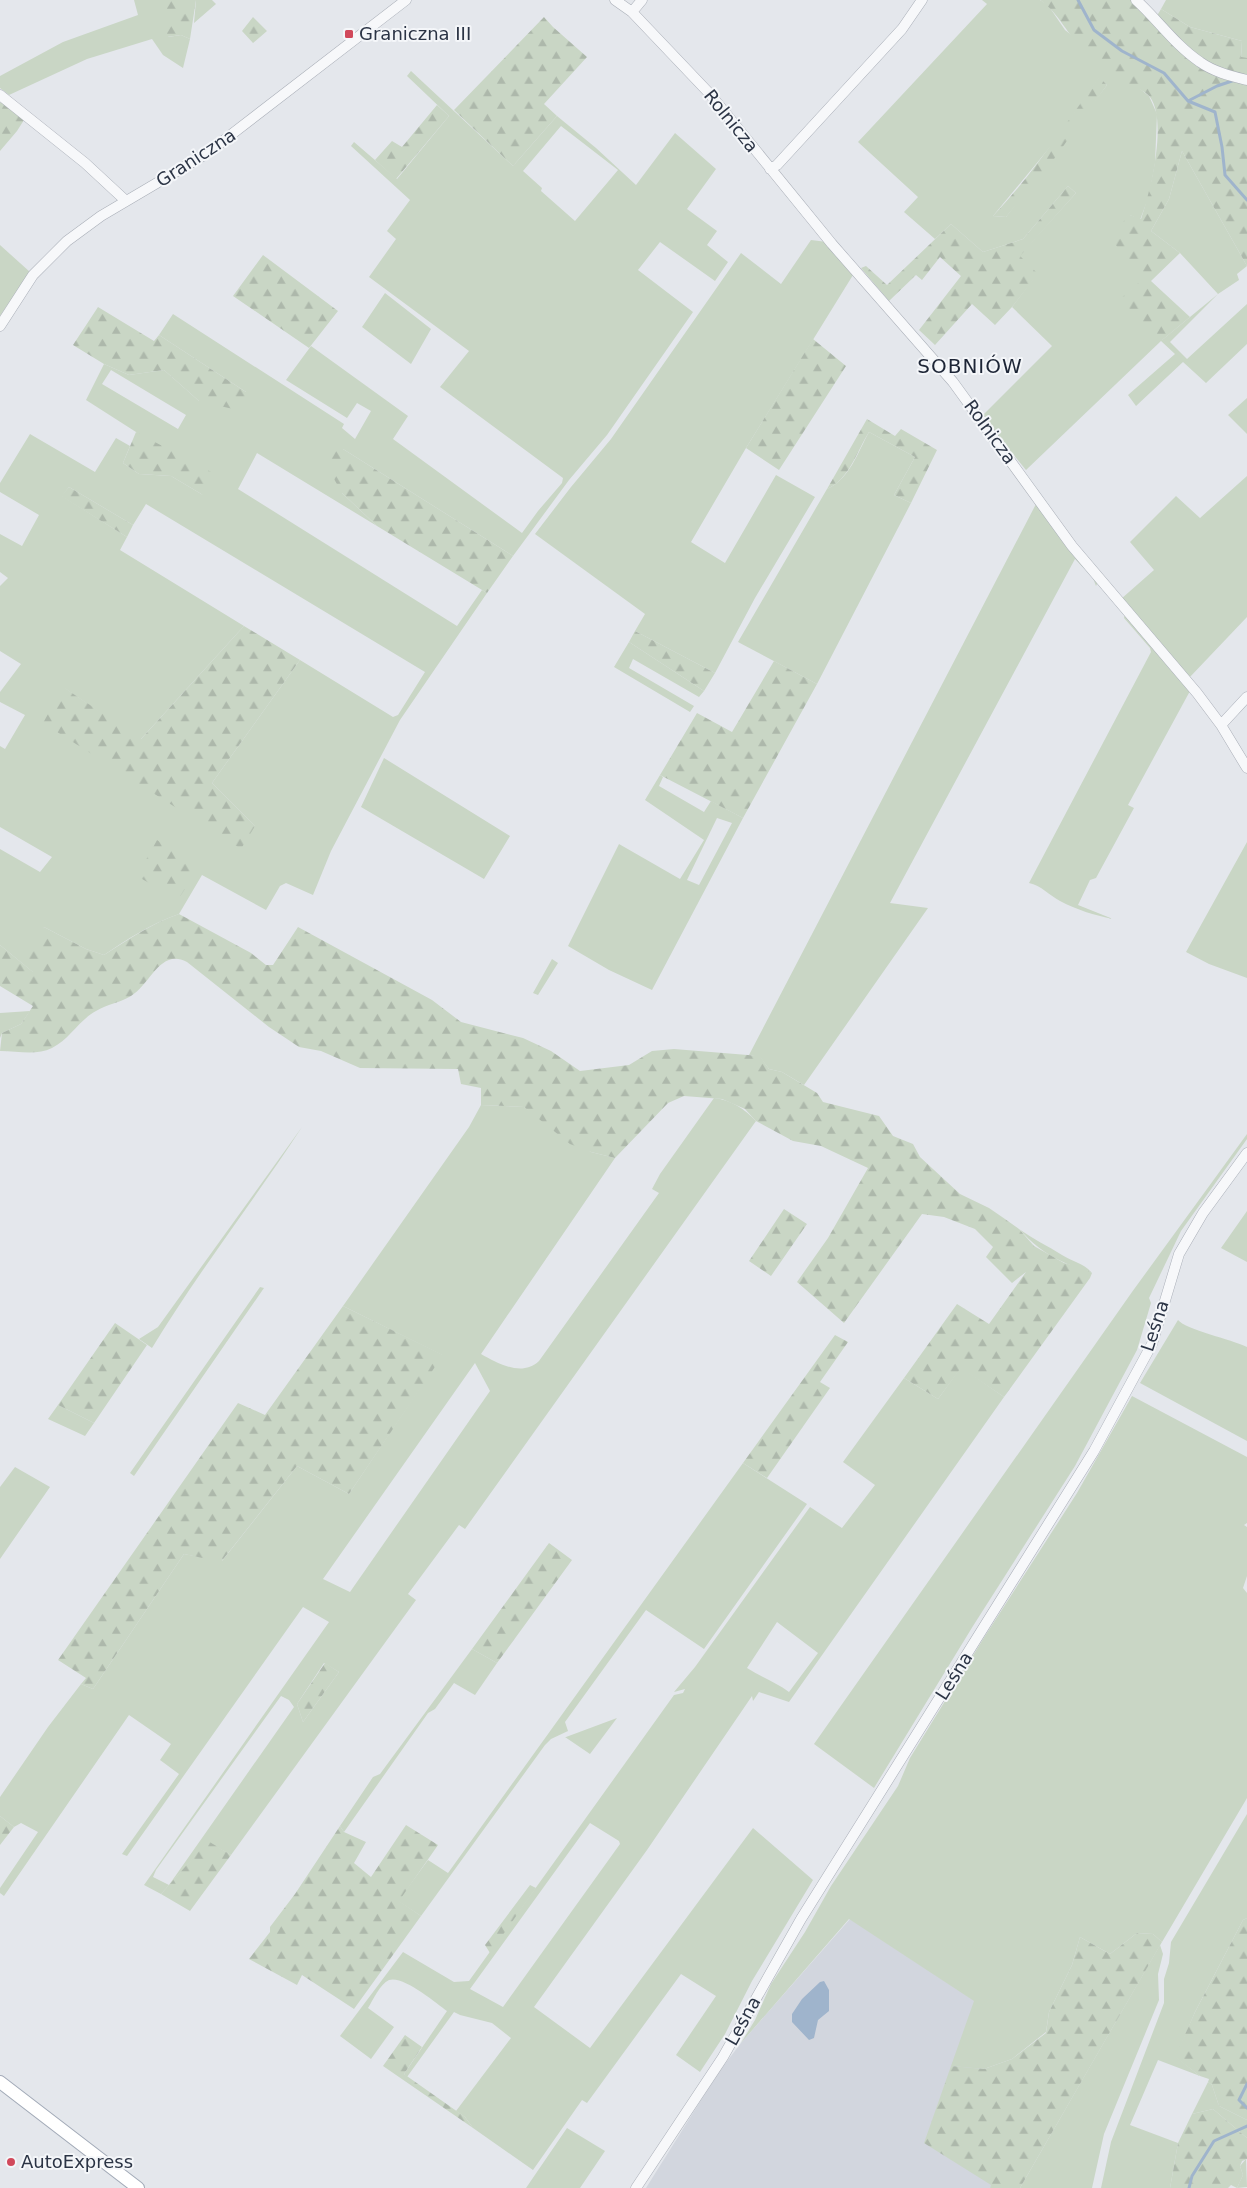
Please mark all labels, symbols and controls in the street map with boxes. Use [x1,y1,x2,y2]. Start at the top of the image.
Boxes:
place label: Graniczna III [359,23,471,44]
marker: Graniczna III [343,28,355,40]
street label: Rolnicza [700,85,763,156]
street label: Graniczna [152,124,239,191]
district label: SOBNIÓW [917,354,1023,378]
street label: Rolnicza [960,395,1021,468]
street label: Leśna [1136,1298,1173,1354]
street label: Leśna [931,1648,976,1704]
street label: Leśna [721,1993,764,2049]
place label: AutoExpress [21,2151,133,2172]
marker: AutoExpress [5,2156,17,2168]

